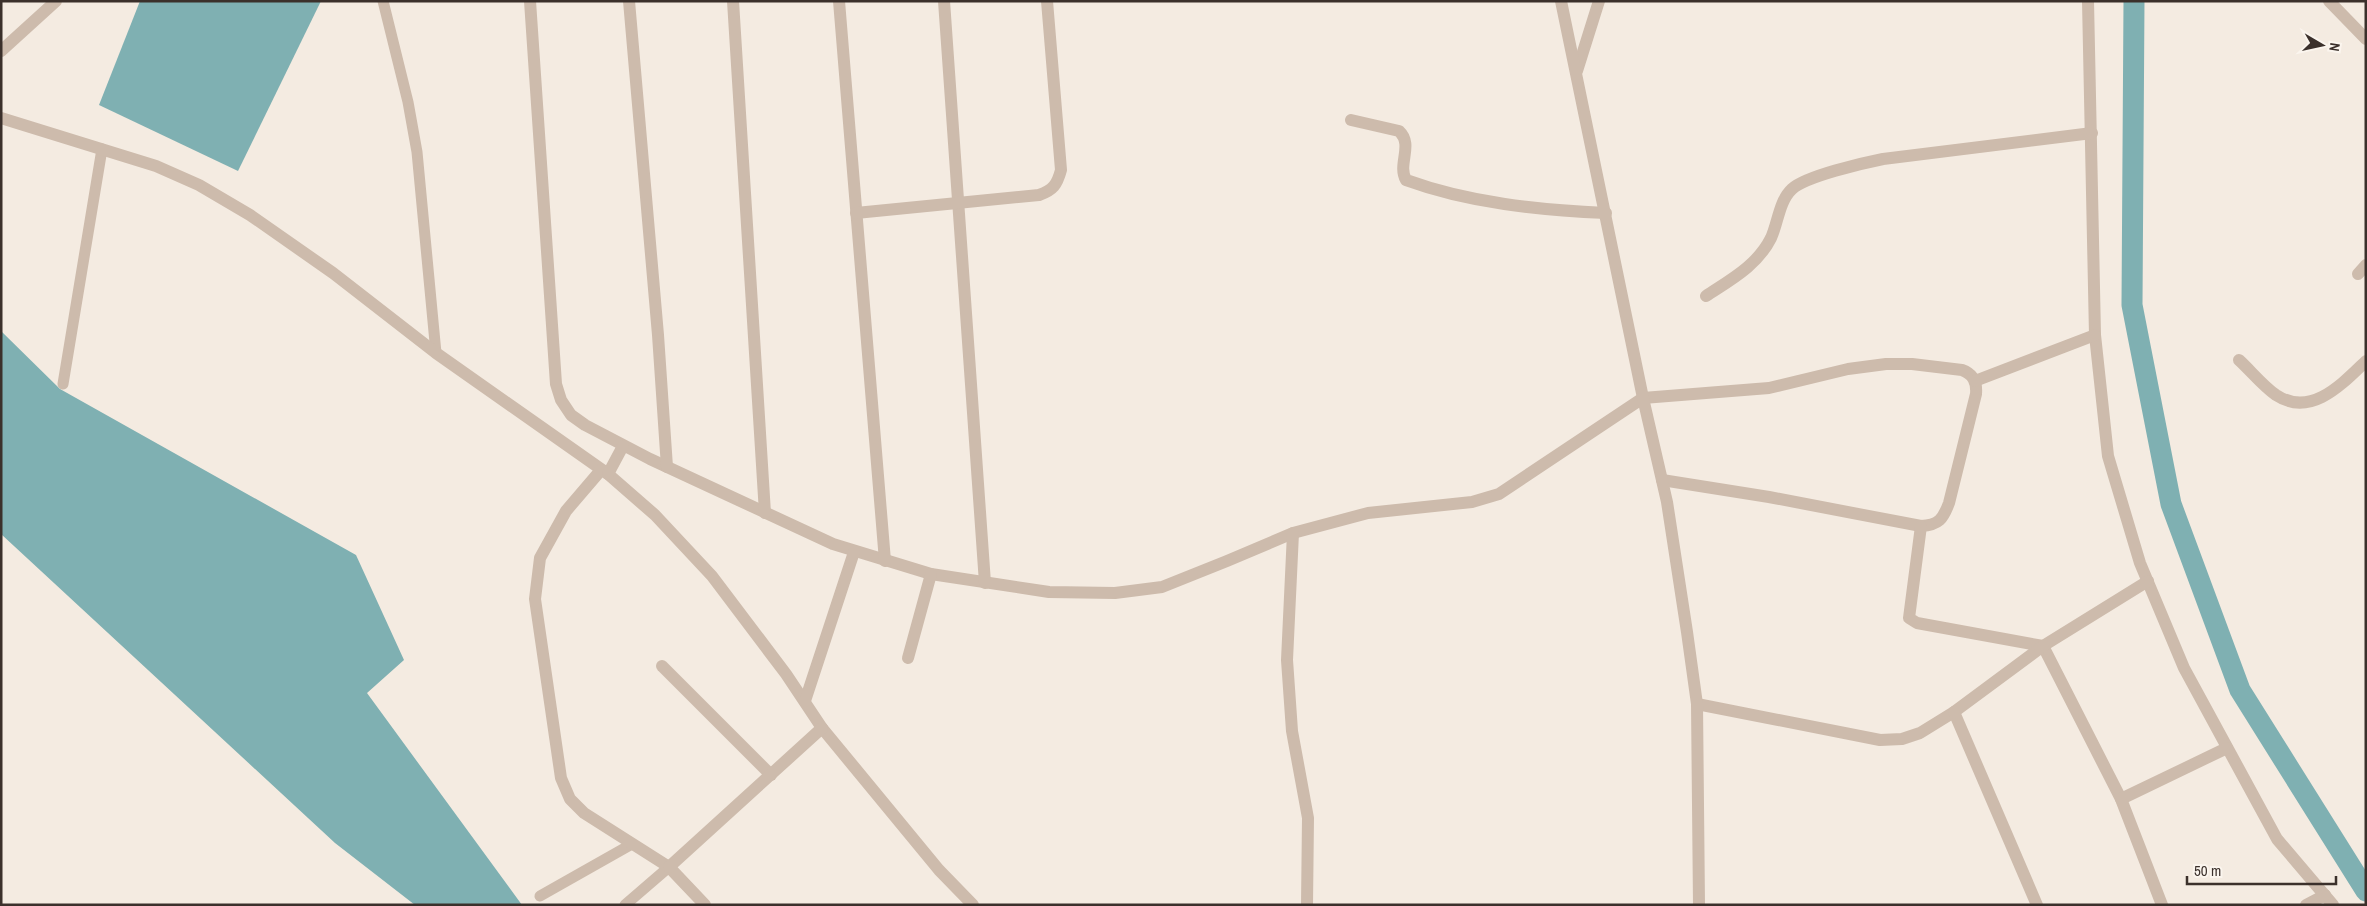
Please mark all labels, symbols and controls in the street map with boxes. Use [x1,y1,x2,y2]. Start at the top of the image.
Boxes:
north arrow [2297,20,2347,70]
text: N [2325,42,2344,53]
scale bar [2187,854,2336,886]
text: 50 m [2194,860,2221,881]

